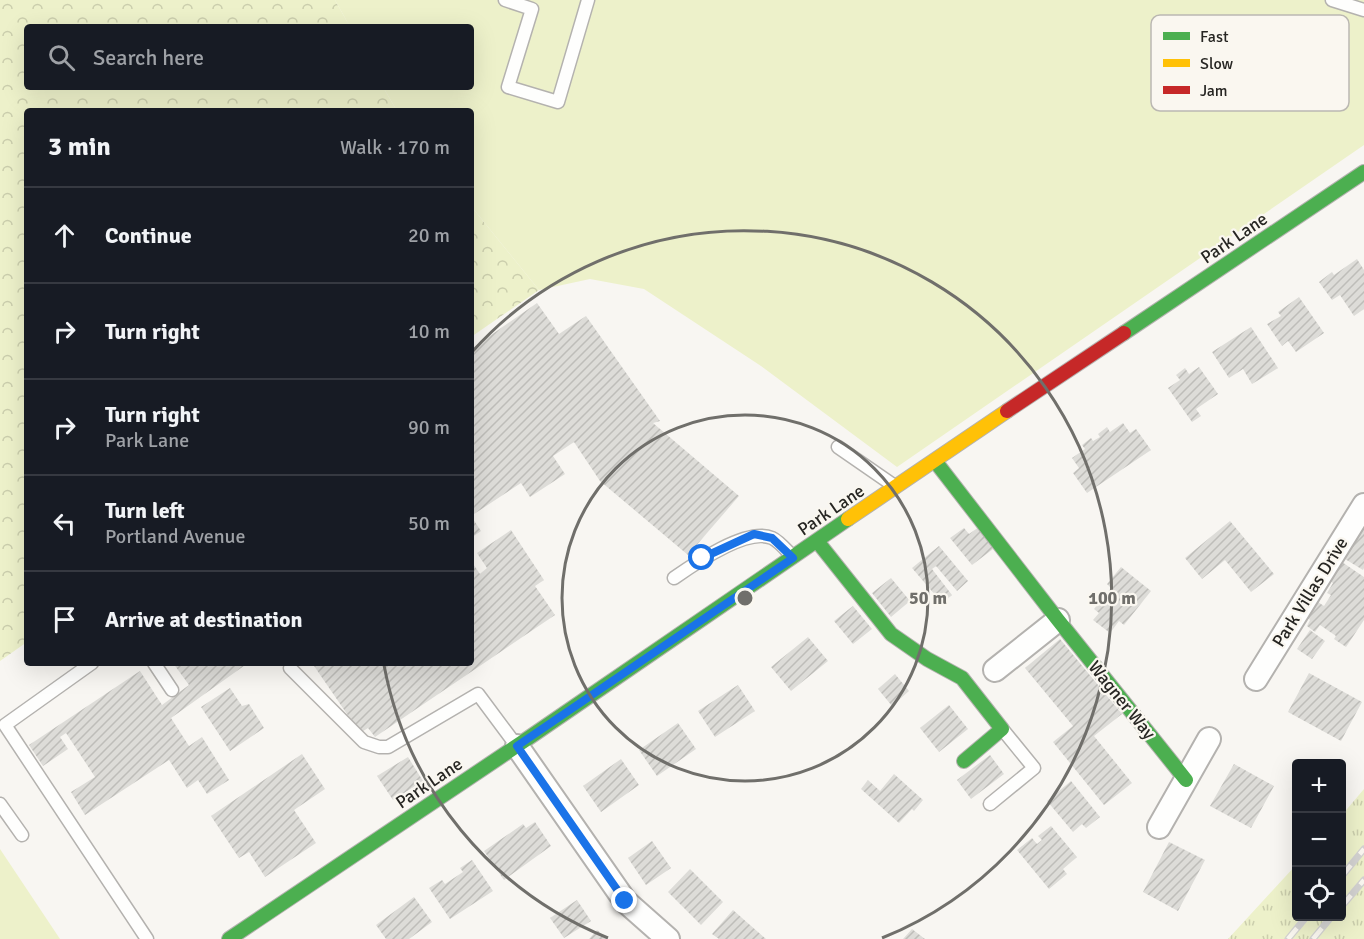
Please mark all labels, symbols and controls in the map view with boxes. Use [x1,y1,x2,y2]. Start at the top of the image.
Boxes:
legend [1151,15,1349,111]
search box [24,24,474,90]
text: Fast [1200,27,1229,47]
icon: search [45,41,78,74]
text: Search here [93,44,204,71]
text: Slow [1200,54,1234,74]
text: Jam [1200,81,1228,101]
text: 3 min [48,131,111,163]
text: Walk · 170 m [340,135,450,160]
street label: Park Lane [1196,208,1272,268]
icon: ahead [48,219,81,252]
text: Continue [105,222,192,249]
text: 20 m [408,223,450,248]
icon: right [48,315,81,348]
text: Turn right [105,318,200,345]
text: 10 m [408,319,450,344]
text: Turn right [105,401,200,428]
icon: right [48,411,81,444]
text: 90 m [408,415,450,440]
text: Park Lane [105,428,189,453]
street label: Park Lane [793,480,869,540]
text: Turn left [105,497,185,524]
icon: left [48,507,81,540]
text: 50 m [408,511,450,536]
text: Portland Avenue [105,524,246,549]
street label: Park Villas Drive [1267,533,1353,651]
route start [688,544,714,570]
text: 50 m [909,587,947,609]
text: 100 m [1088,587,1136,609]
centre of rings [735,588,755,608]
icon: arrive [48,603,81,636]
text: Arrive at destination [105,606,302,633]
street label: Wagner Way [1084,656,1161,744]
street label: Park Lane [391,753,467,813]
map controls [1292,759,1346,921]
button: + [1292,759,1346,813]
button: − [1292,813,1346,867]
button: locate [1292,867,1346,921]
route end [611,887,637,913]

